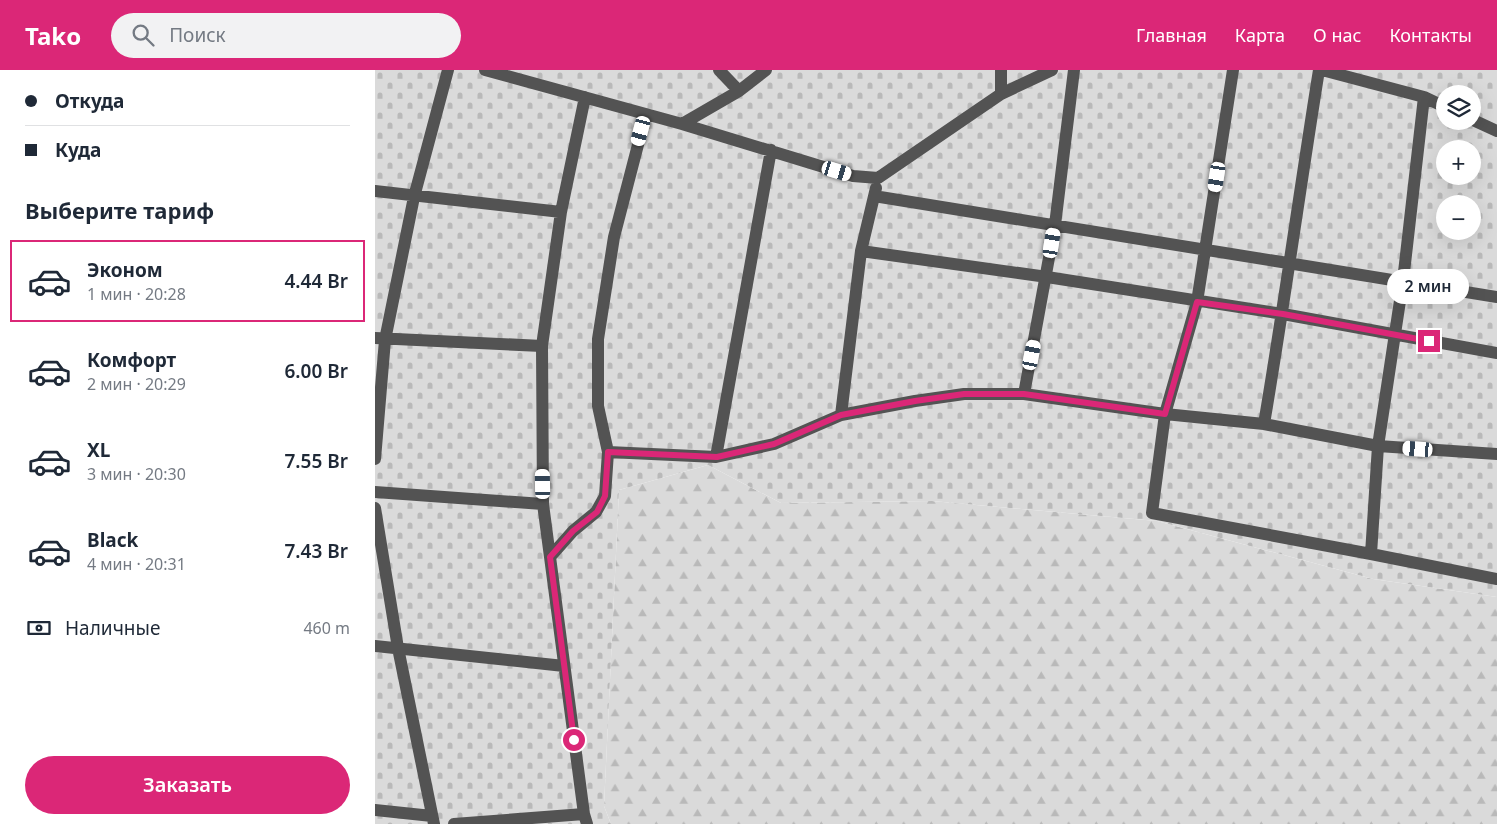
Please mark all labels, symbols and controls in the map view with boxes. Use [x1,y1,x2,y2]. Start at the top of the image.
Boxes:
search box [111,13,461,58]
text: Tako [25,19,81,52]
icon: search [129,21,157,49]
text: Поиск [169,22,226,48]
text: Главная [1136,23,1207,47]
text: Карта [1235,23,1285,47]
text: О нас [1313,23,1361,47]
text: Контакты [1389,23,1472,47]
map controls [1436,85,1481,240]
button: layers [1436,85,1481,130]
text: Откуда [55,88,124,114]
car [629,115,652,147]
text: Куда [55,137,101,163]
button: + [1436,140,1481,185]
car [820,159,853,183]
car [1207,161,1226,193]
text: Выберите тариф [25,195,214,225]
button: − [1436,195,1481,240]
car [1042,227,1061,259]
text: Эконом [87,257,163,283]
icon: car [27,259,72,304]
text: 4.44 Br [284,268,348,294]
callout: 2 мин [1388,268,1470,304]
text: 2 мин [1405,275,1452,297]
text: 1 мин · 20:28 [87,283,186,305]
route end [1418,330,1440,352]
car [1021,339,1042,371]
text: Комфорт [87,347,176,373]
icon: car [27,349,72,394]
text: 6.00 Br [284,358,348,384]
text: 2 мин · 20:29 [87,373,186,395]
text: XL [87,437,110,463]
icon: car [27,439,72,484]
car [1402,440,1433,458]
text: 7.55 Br [284,448,348,474]
text: 3 мин · 20:30 [87,463,186,485]
car [535,469,550,499]
text: Black [87,527,138,553]
icon: car [27,529,72,574]
text: 7.43 Br [284,538,348,564]
text: 4 мин · 20:31 [87,553,186,575]
icon: cash [25,614,53,642]
text: Наличные [65,615,160,641]
text: 460 m [303,617,350,639]
route start [563,729,585,751]
button: Заказать [25,756,350,814]

